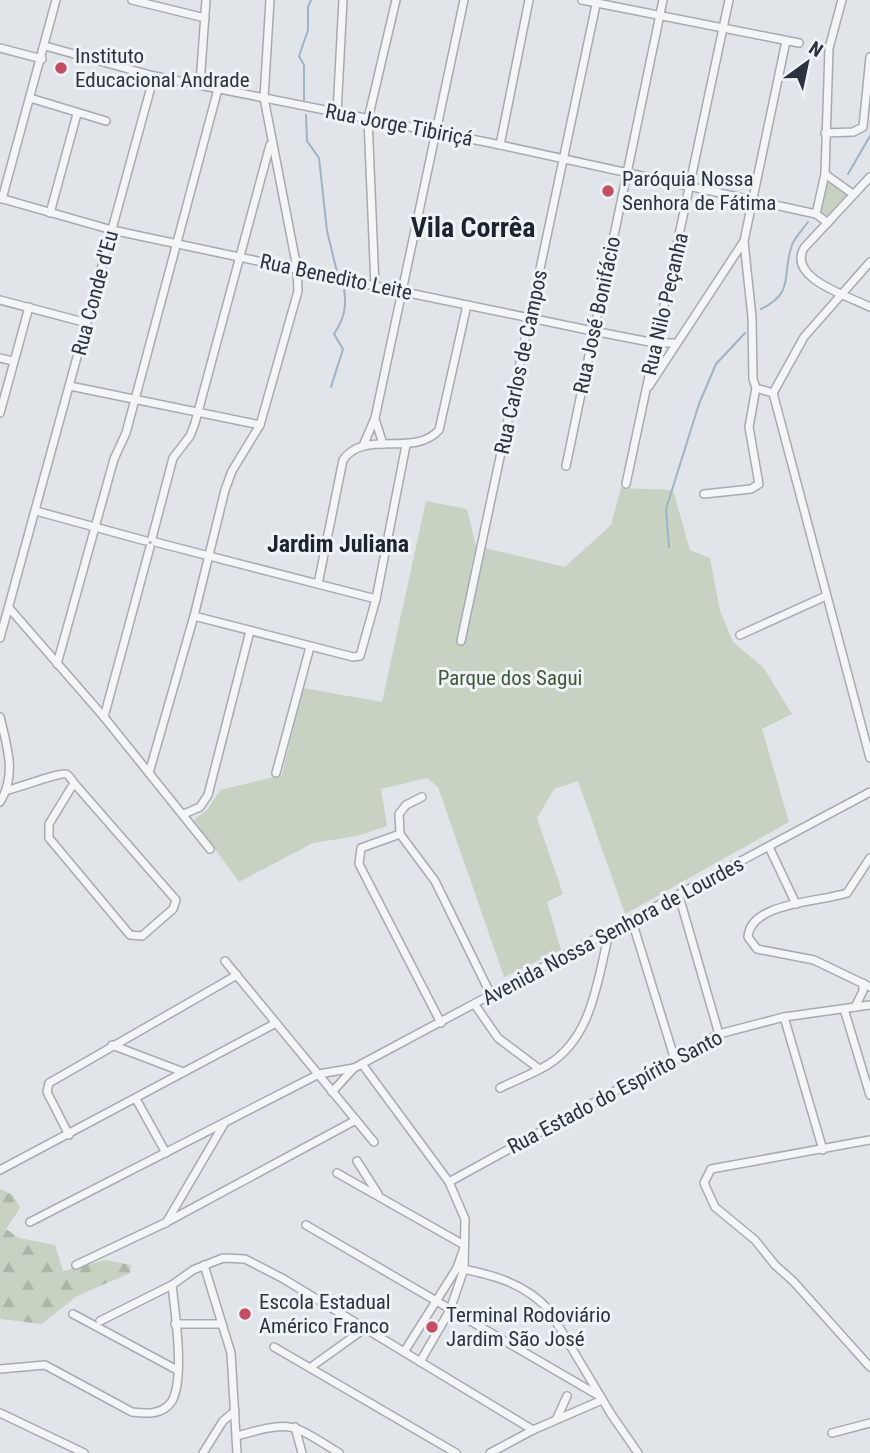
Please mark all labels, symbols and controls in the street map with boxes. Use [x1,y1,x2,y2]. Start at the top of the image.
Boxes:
north arrow [772,28,842,98]
text: N [805,36,827,62]
place label: Instituto Educacional Andrade [75,44,250,92]
marker: Instituto Educacional Andrade [53,60,69,76]
street label: Rua Jorge Tibiriçá [323,99,475,151]
place label: Paróquia Nossa Senhora de Fátima [622,167,776,215]
marker: Paróquia Nossa Senhora de Fátima [600,183,616,199]
district label: Vila Corrêa [411,211,535,244]
street label: Rua Conde d'Eu [67,228,123,358]
street label: Rua Nilo Peçanha [637,230,693,378]
street label: Rua José Bonifácio [569,234,625,396]
street label: Rua Benedito Leite [258,249,414,305]
street label: Rua Carlos de Campos [490,268,552,456]
district label: Jardim Juliana [267,530,409,558]
park label: Parque dos Sagui [438,666,582,690]
street label: Avenida Nossa Senhora de Lourdes [478,852,748,1010]
street label: Rua Estado do Espírito Santo [504,1025,726,1159]
place label: Escola Estadual Américo Franco [259,1290,391,1338]
place label: Terminal Rodoviário Jardim São José [446,1303,611,1351]
marker: Escola Estadual Américo Franco [237,1306,253,1322]
marker: Terminal Rodoviário Jardim São José [424,1319,440,1335]

